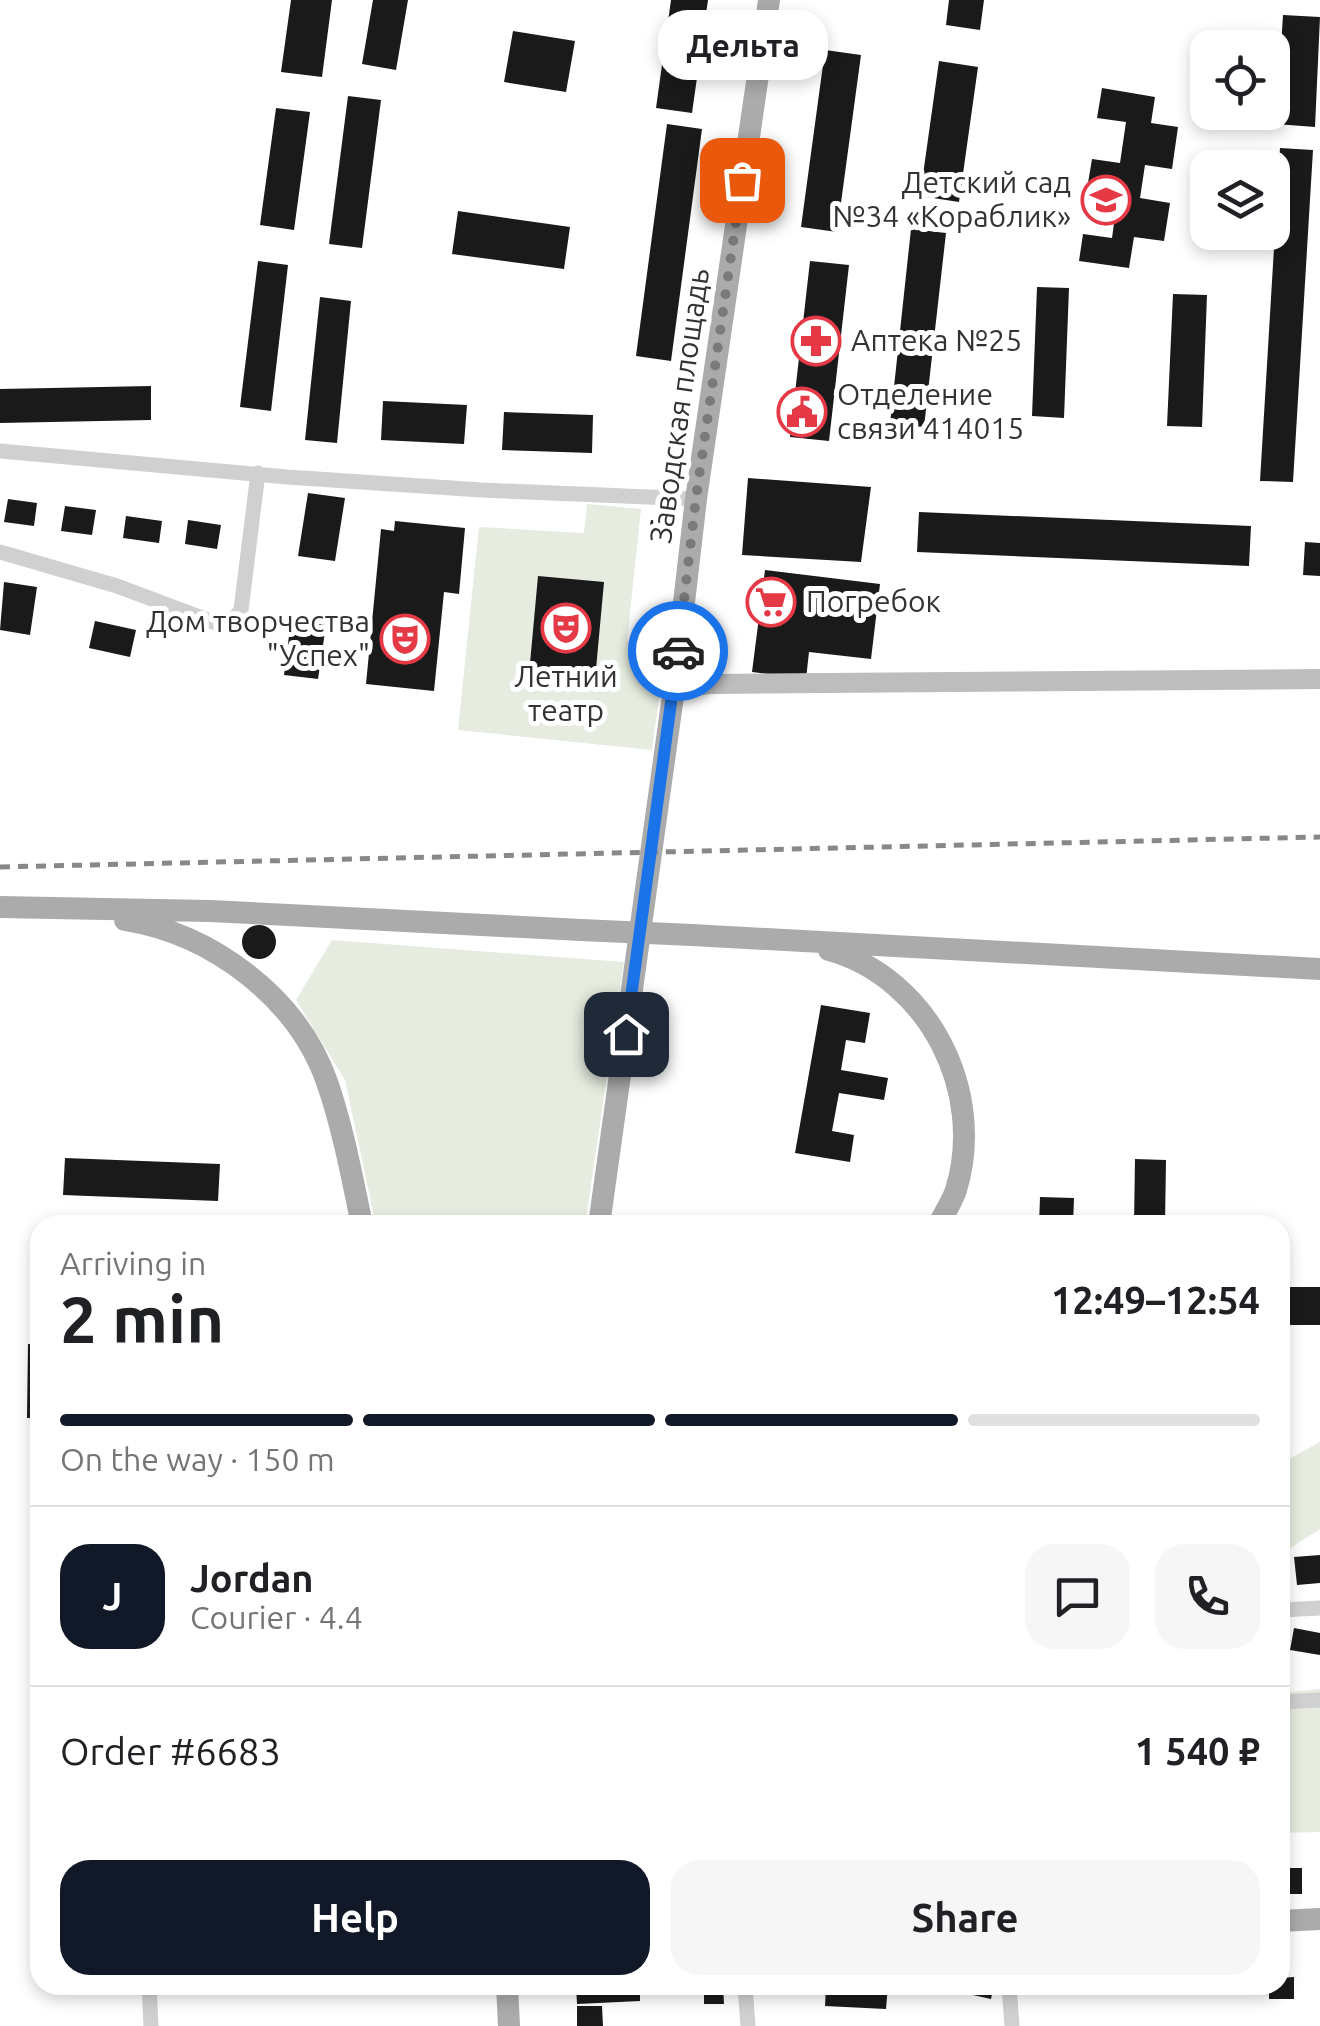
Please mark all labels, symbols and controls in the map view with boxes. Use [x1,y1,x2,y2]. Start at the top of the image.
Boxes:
callout: Дельта [657,10,827,80]
text: Дельта [686,27,800,63]
map controls [1190,30,1290,250]
button: locate [1190,30,1290,130]
pin [700,138,785,223]
button: layers [1190,150,1290,250]
icon: bag [715,153,770,208]
place label: Детский сад №34 «Кораблик» [832,165,1071,233]
school or university icon: Детский сад №34 «Кораблик» [1080,174,1132,226]
street label: Заводская площадь [643,266,715,545]
pharmacy icon: Аптека №25 [790,315,842,367]
place label: Аптека №25 [851,323,1022,357]
place label: Отделение связи 414015 [837,377,1024,445]
public building icon: Отделение связи 414015 [776,386,828,438]
supermarket icon: Погребок [745,576,797,628]
place label: Погребок [806,584,941,618]
courier [628,601,728,701]
theatre icon: Летний театр [540,602,592,654]
place label: Дом творчества "Успех" [146,604,370,672]
theatre icon: Дом творчества "Успех" [379,613,431,665]
icon: car [651,624,706,679]
place label: Летний театр [514,659,618,727]
pin [584,992,669,1077]
icon: home [599,1007,654,1062]
text: Arriving in [60,1245,206,1281]
text: 12:49–12:54 [1051,1279,1260,1321]
text: 2 min [60,1282,224,1355]
text: On the way · 150 m [60,1441,335,1477]
button: chat [1025,1544,1130,1649]
button: phone [1155,1544,1260,1649]
text: Jordan [190,1557,314,1599]
text: J [103,1575,122,1617]
text: Courier · 4.4 [190,1599,363,1635]
text: Order #6683 [60,1730,281,1772]
text: 1 540 ₽ [1135,1730,1260,1772]
button: Help [60,1860,650,1975]
button: Share [670,1860,1260,1975]

